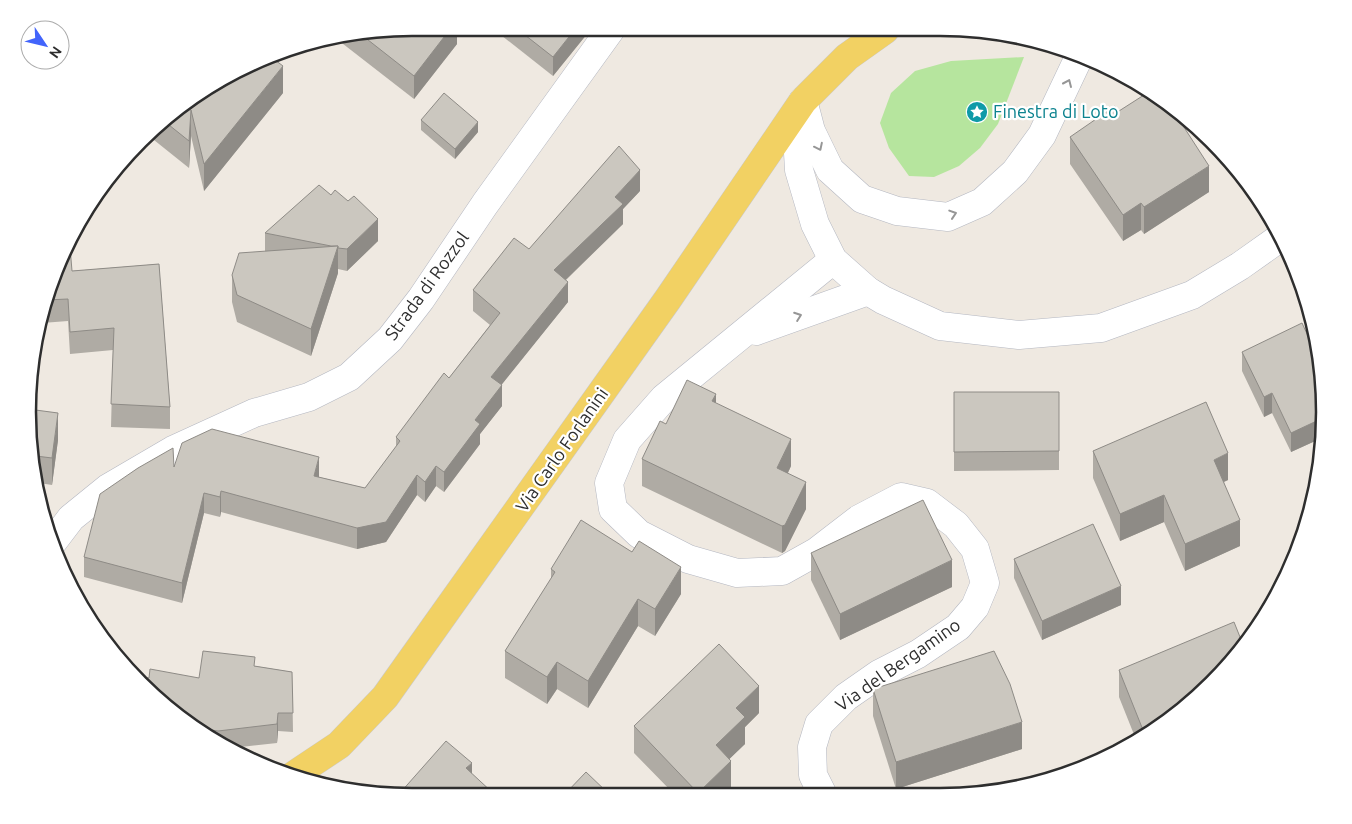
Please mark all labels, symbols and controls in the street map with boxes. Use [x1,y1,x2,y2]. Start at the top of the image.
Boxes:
north arrow [20,20,70,70]
text: N [46,44,65,61]
one-way arrow [1061,79,1072,88]
place icon: Finestra di Loto [965,100,989,124]
place label: Finestra di Loto [993,101,1118,121]
one-way arrow [813,142,823,151]
one-way arrow [948,210,957,220]
street label: Strada di Rozzol [380,227,472,343]
one-way arrow [794,312,802,322]
street label: Via Carlo Forlanini [511,384,611,515]
street label: Via del Bergamino [831,614,964,715]

